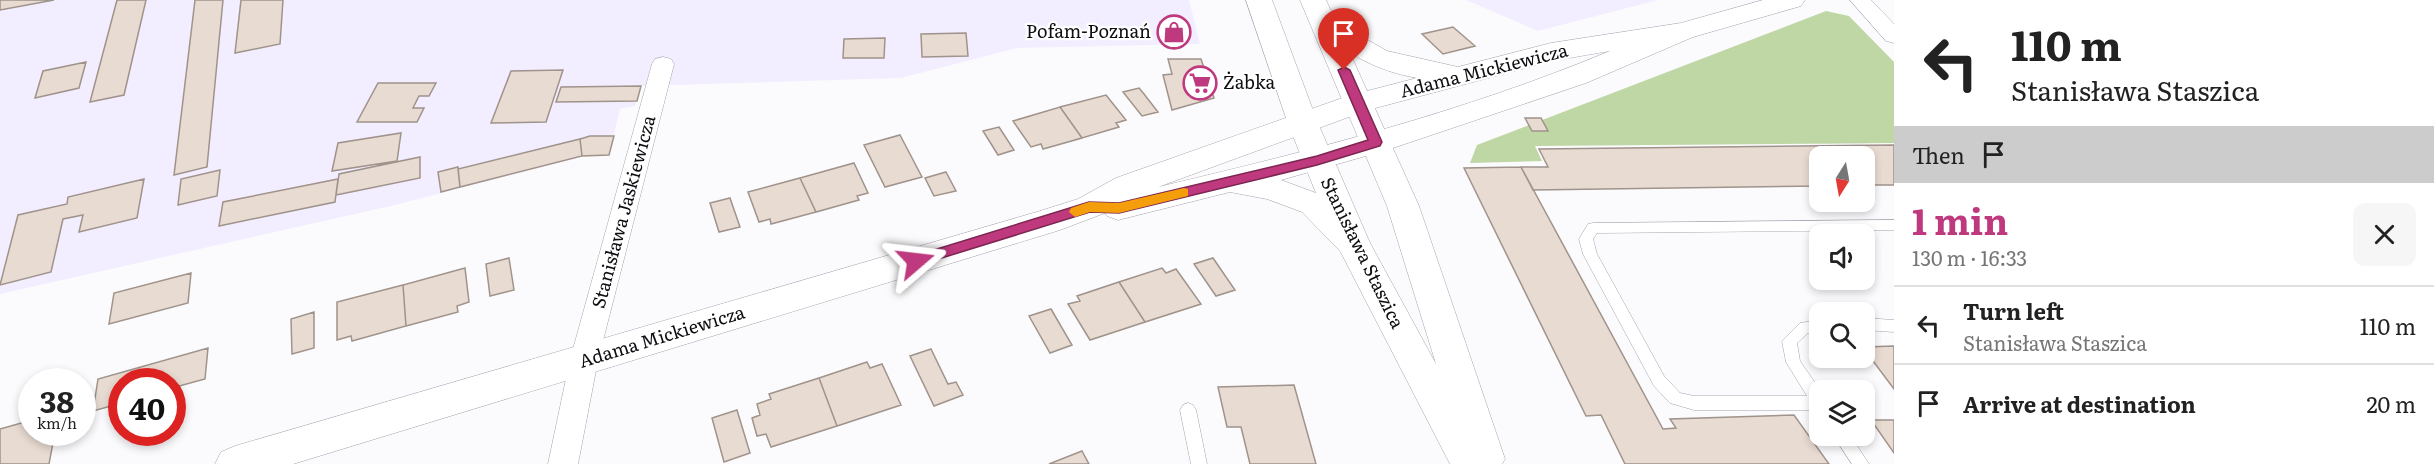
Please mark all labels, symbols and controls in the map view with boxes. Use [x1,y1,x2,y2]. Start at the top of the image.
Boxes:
pin [1318,8,1369,70]
text: 110 m [2011,12,2122,74]
shop icon: Pofam-Poznań [1156,14,1192,50]
place label: Pofam-Poznań [1026,17,1151,44]
icon: arrive [1327,17,1360,50]
icon: left [1912,24,1990,102]
street label: Adama Mickiewicza [1397,36,1571,103]
supermarket icon: Żabka [1182,65,1218,101]
place label: Żabka [1223,68,1276,95]
text: Stanisława Staszica [2011,69,2259,109]
street label: Stanisława Jaskiewicza [584,112,661,311]
text: Then [1912,138,1965,171]
icon: arrive [1977,138,2010,171]
north arrow [1809,146,1875,212]
map controls [1809,146,1875,446]
street label: Stanisława Staszica [1315,172,1412,333]
text: 1 min [1912,193,2008,246]
button: close [2353,203,2416,266]
button: sound [1809,224,1875,290]
position arrow [884,229,948,293]
text: 130 m · 16:33 [1912,242,2027,272]
text: Turn left [1963,294,2064,327]
street label: Adama Mickiewicza [575,297,748,374]
button: search [1809,302,1875,368]
icon: left [1912,309,1945,342]
text: 110 m [2360,309,2416,342]
text: Stanisława Staszica [1963,327,2147,357]
speed limit sign: 40 [108,368,186,446]
text: 38 [40,378,74,422]
button: layers [1809,380,1875,446]
icon: arrive [1912,387,1945,420]
text: Arrive at destination [1963,387,2196,420]
text: 20 m [2366,387,2416,420]
text: km/h [37,411,77,434]

